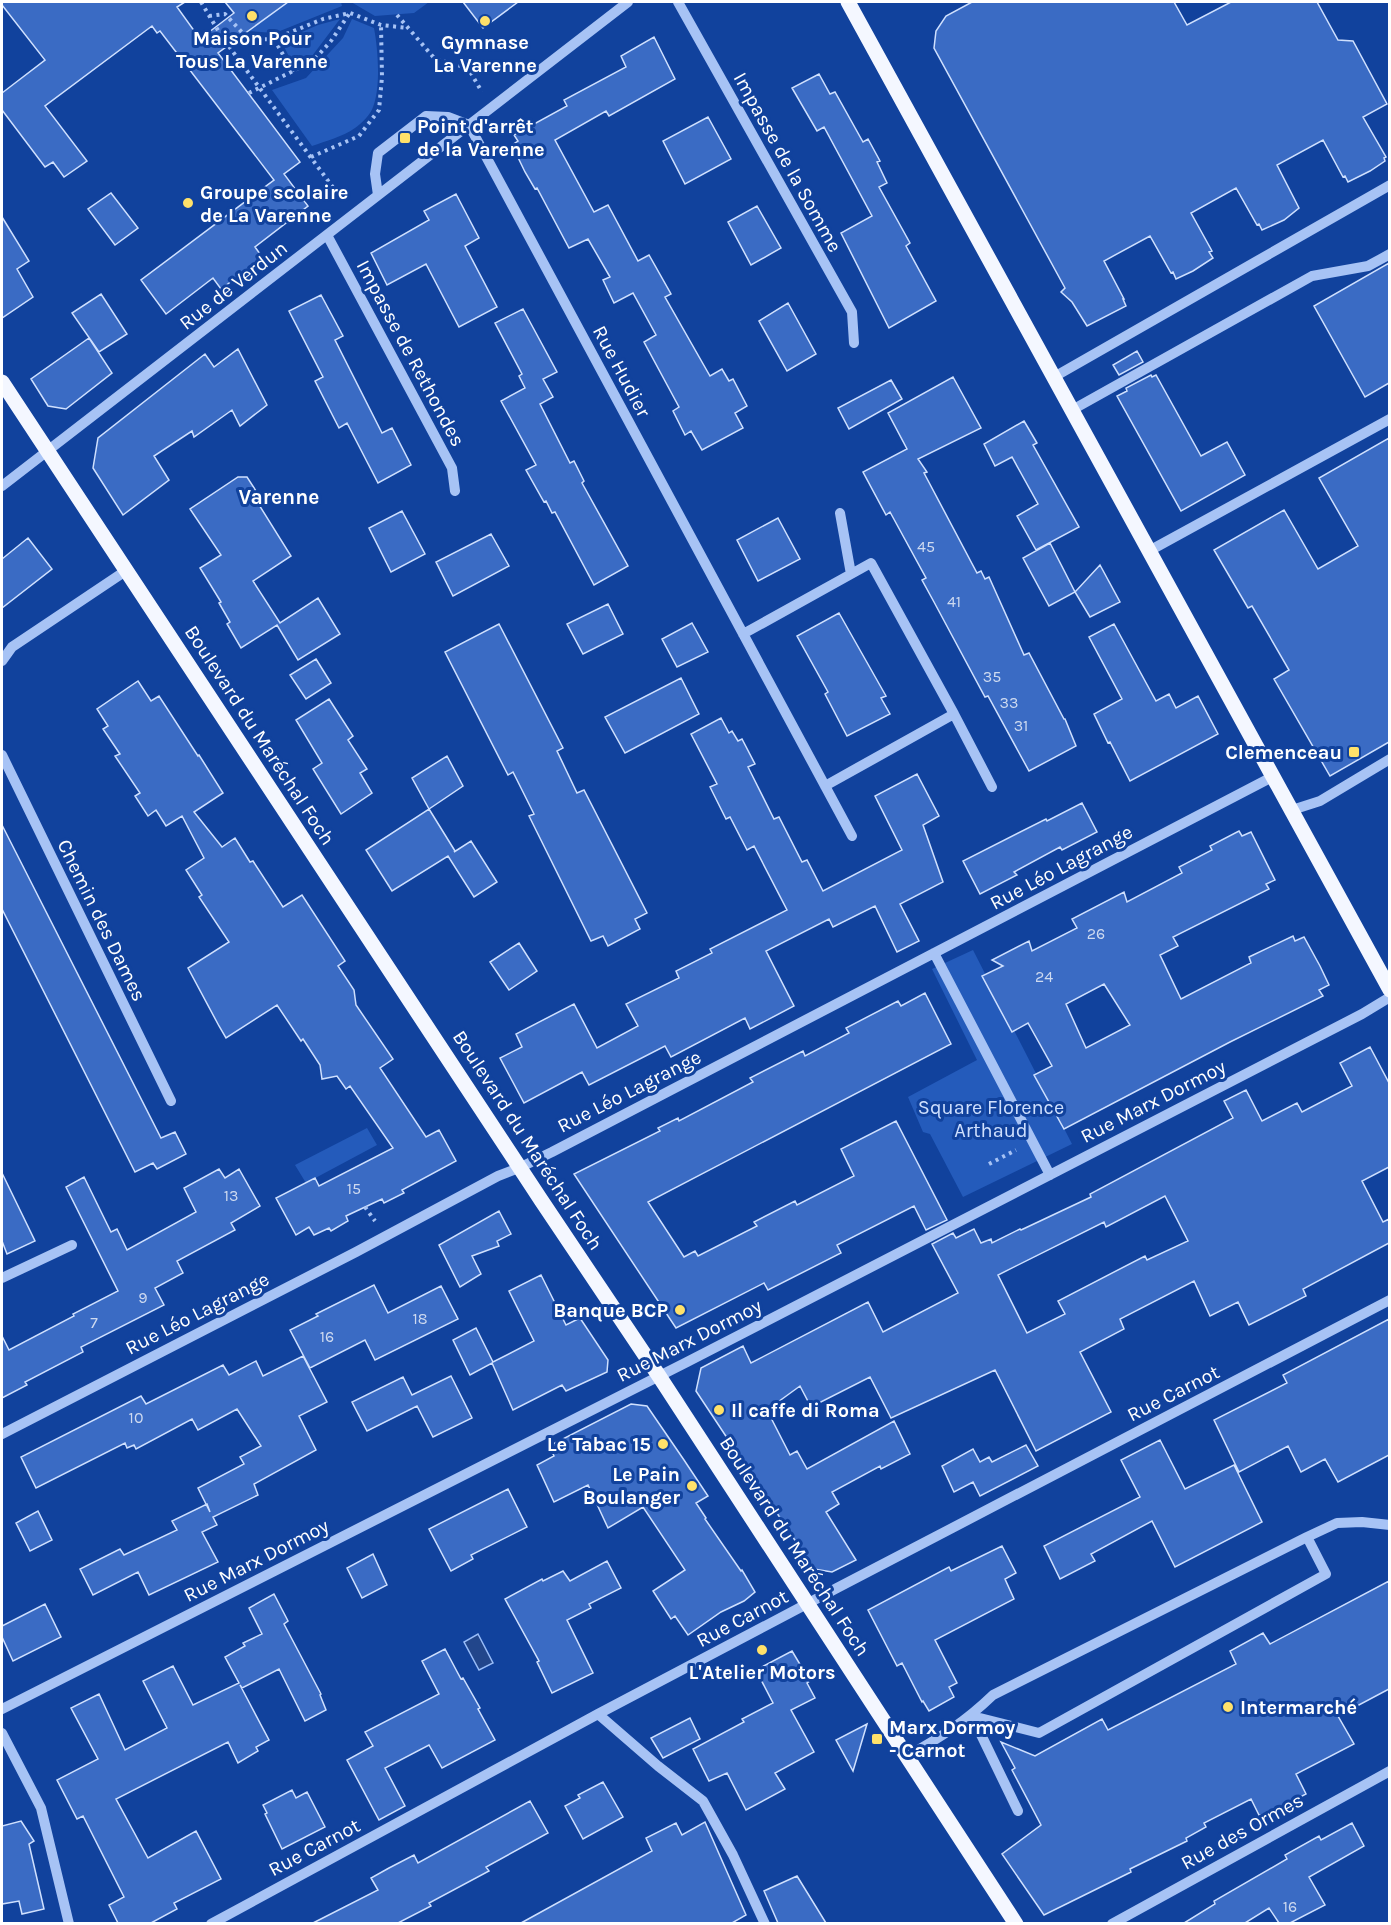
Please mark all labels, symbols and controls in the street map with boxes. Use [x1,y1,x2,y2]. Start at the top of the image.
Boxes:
marker: Maison Pour Tous La Varenne [245,9,259,23]
marker: Gymnase La Varenne [478,14,492,28]
place label: Maison Pour Tous La Varenne [176,27,328,73]
place label: Gymnase La Varenne [433,31,537,77]
street label: Impasse de la Somme [729,68,847,256]
place label: Point d'arrêt de la Varenne [417,115,545,161]
marker: Point d'arrêt de la Varenne [398,131,412,145]
place label: Groupe scolaire de La Varenne [200,181,348,227]
marker: Groupe scolaire de La Varenne [181,196,195,210]
street label: Rue de Verdun [175,236,292,335]
street label: Impasse de Rethondes [352,256,469,450]
street label: Rue Hudier [588,322,656,422]
district label: Varenne [239,485,319,509]
house number: 45 [917,537,935,556]
house number: 41 [947,592,961,611]
street label: Boulevard du Maréchal Foch [180,621,339,849]
house number: 35 [983,667,1001,686]
house number: 33 [1000,693,1018,712]
house number: 31 [1014,716,1028,735]
place label: Clemenceau [1225,741,1342,764]
marker: Clemenceau [1347,745,1361,759]
street label: Rue Léo Lagrange [986,820,1136,915]
street label: Chemin des Dames [52,836,151,1005]
house number: 26 [1087,924,1105,943]
house number: 24 [1035,967,1053,986]
street label: Boulevard du Maréchal Foch [448,1026,607,1254]
street label: Rue Léo Lagrange [554,1045,705,1138]
street label: Rue Marx Dormoy [1077,1055,1230,1148]
park label: Square Florence Arthaud [918,1096,1064,1142]
house number: 15 [347,1179,361,1198]
house number: 13 [224,1186,238,1205]
street label: Rue Léo Lagrange [122,1267,273,1360]
house number: 9 [138,1288,148,1307]
street label: Rue Marx Dormoy [613,1294,766,1387]
place label: Banque BCP [553,1299,668,1322]
marker: Banque BCP [673,1303,687,1317]
house number: 18 [412,1309,428,1328]
house number: 7 [90,1313,98,1332]
house number: 16 [320,1327,334,1346]
street label: Rue Carnot [1123,1360,1224,1426]
place label: Il caffe di Roma [731,1399,880,1422]
marker: Il caffe di Roma [712,1403,726,1417]
house number: 10 [129,1408,143,1427]
street label: Boulevard du Maréchal Foch [715,1432,874,1660]
place label: Le Tabac 15 [547,1433,651,1456]
marker: Le Tabac 15 [656,1437,670,1451]
place label: Le Pain Boulanger [583,1463,680,1509]
marker: Le Pain Boulanger [685,1479,699,1493]
street label: Rue Marx Dormoy [180,1514,333,1607]
street label: Rue Carnot [693,1584,792,1652]
marker: L'Atelier Motors [755,1643,769,1657]
place label: L'Atelier Motors [688,1661,836,1684]
place label: Intermarché [1240,1696,1357,1719]
marker: Intermarché [1221,1700,1235,1714]
place label: Marx Dormoy - Carnot [889,1716,1015,1762]
marker: Marx Dormoy - Carnot [870,1732,884,1746]
street label: Rue des Ormes [1177,1788,1307,1875]
street label: Rue Carnot [265,1813,364,1881]
house number: 16 [1283,1897,1297,1916]

